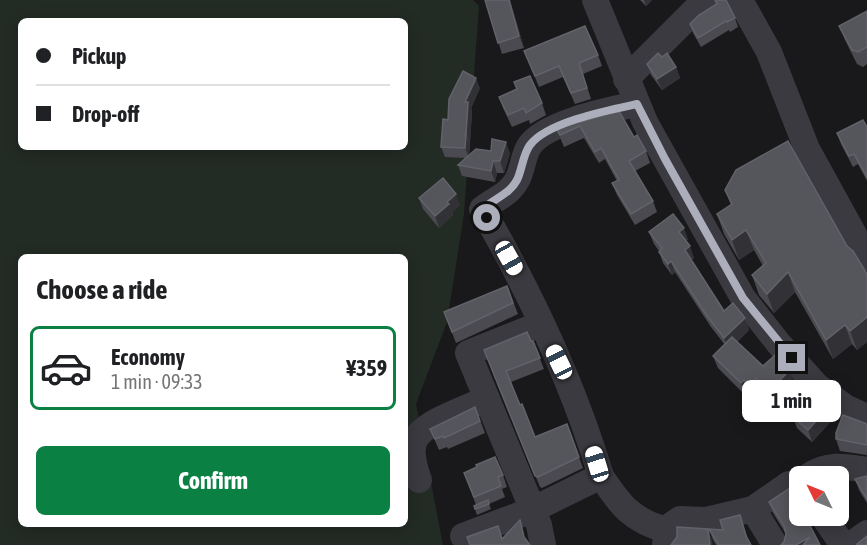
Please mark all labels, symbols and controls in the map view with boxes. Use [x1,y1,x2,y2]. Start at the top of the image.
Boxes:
text: Pickup [72,43,127,69]
text: Drop-off [72,101,139,127]
route start [473,204,500,231]
car [492,238,526,278]
text: Choose a ride [36,274,168,305]
icon: car [39,341,93,395]
car [543,342,575,382]
text: Economy [111,344,185,370]
route end [778,344,805,371]
text: ¥359 [346,355,387,381]
text: 1 min · 09:33 [111,370,203,393]
callout: 1 min [742,379,842,421]
text: 1 min [771,389,812,412]
car [583,444,611,484]
button: Confirm [36,446,390,515]
north arrow [789,466,849,526]
map controls [789,466,849,526]

